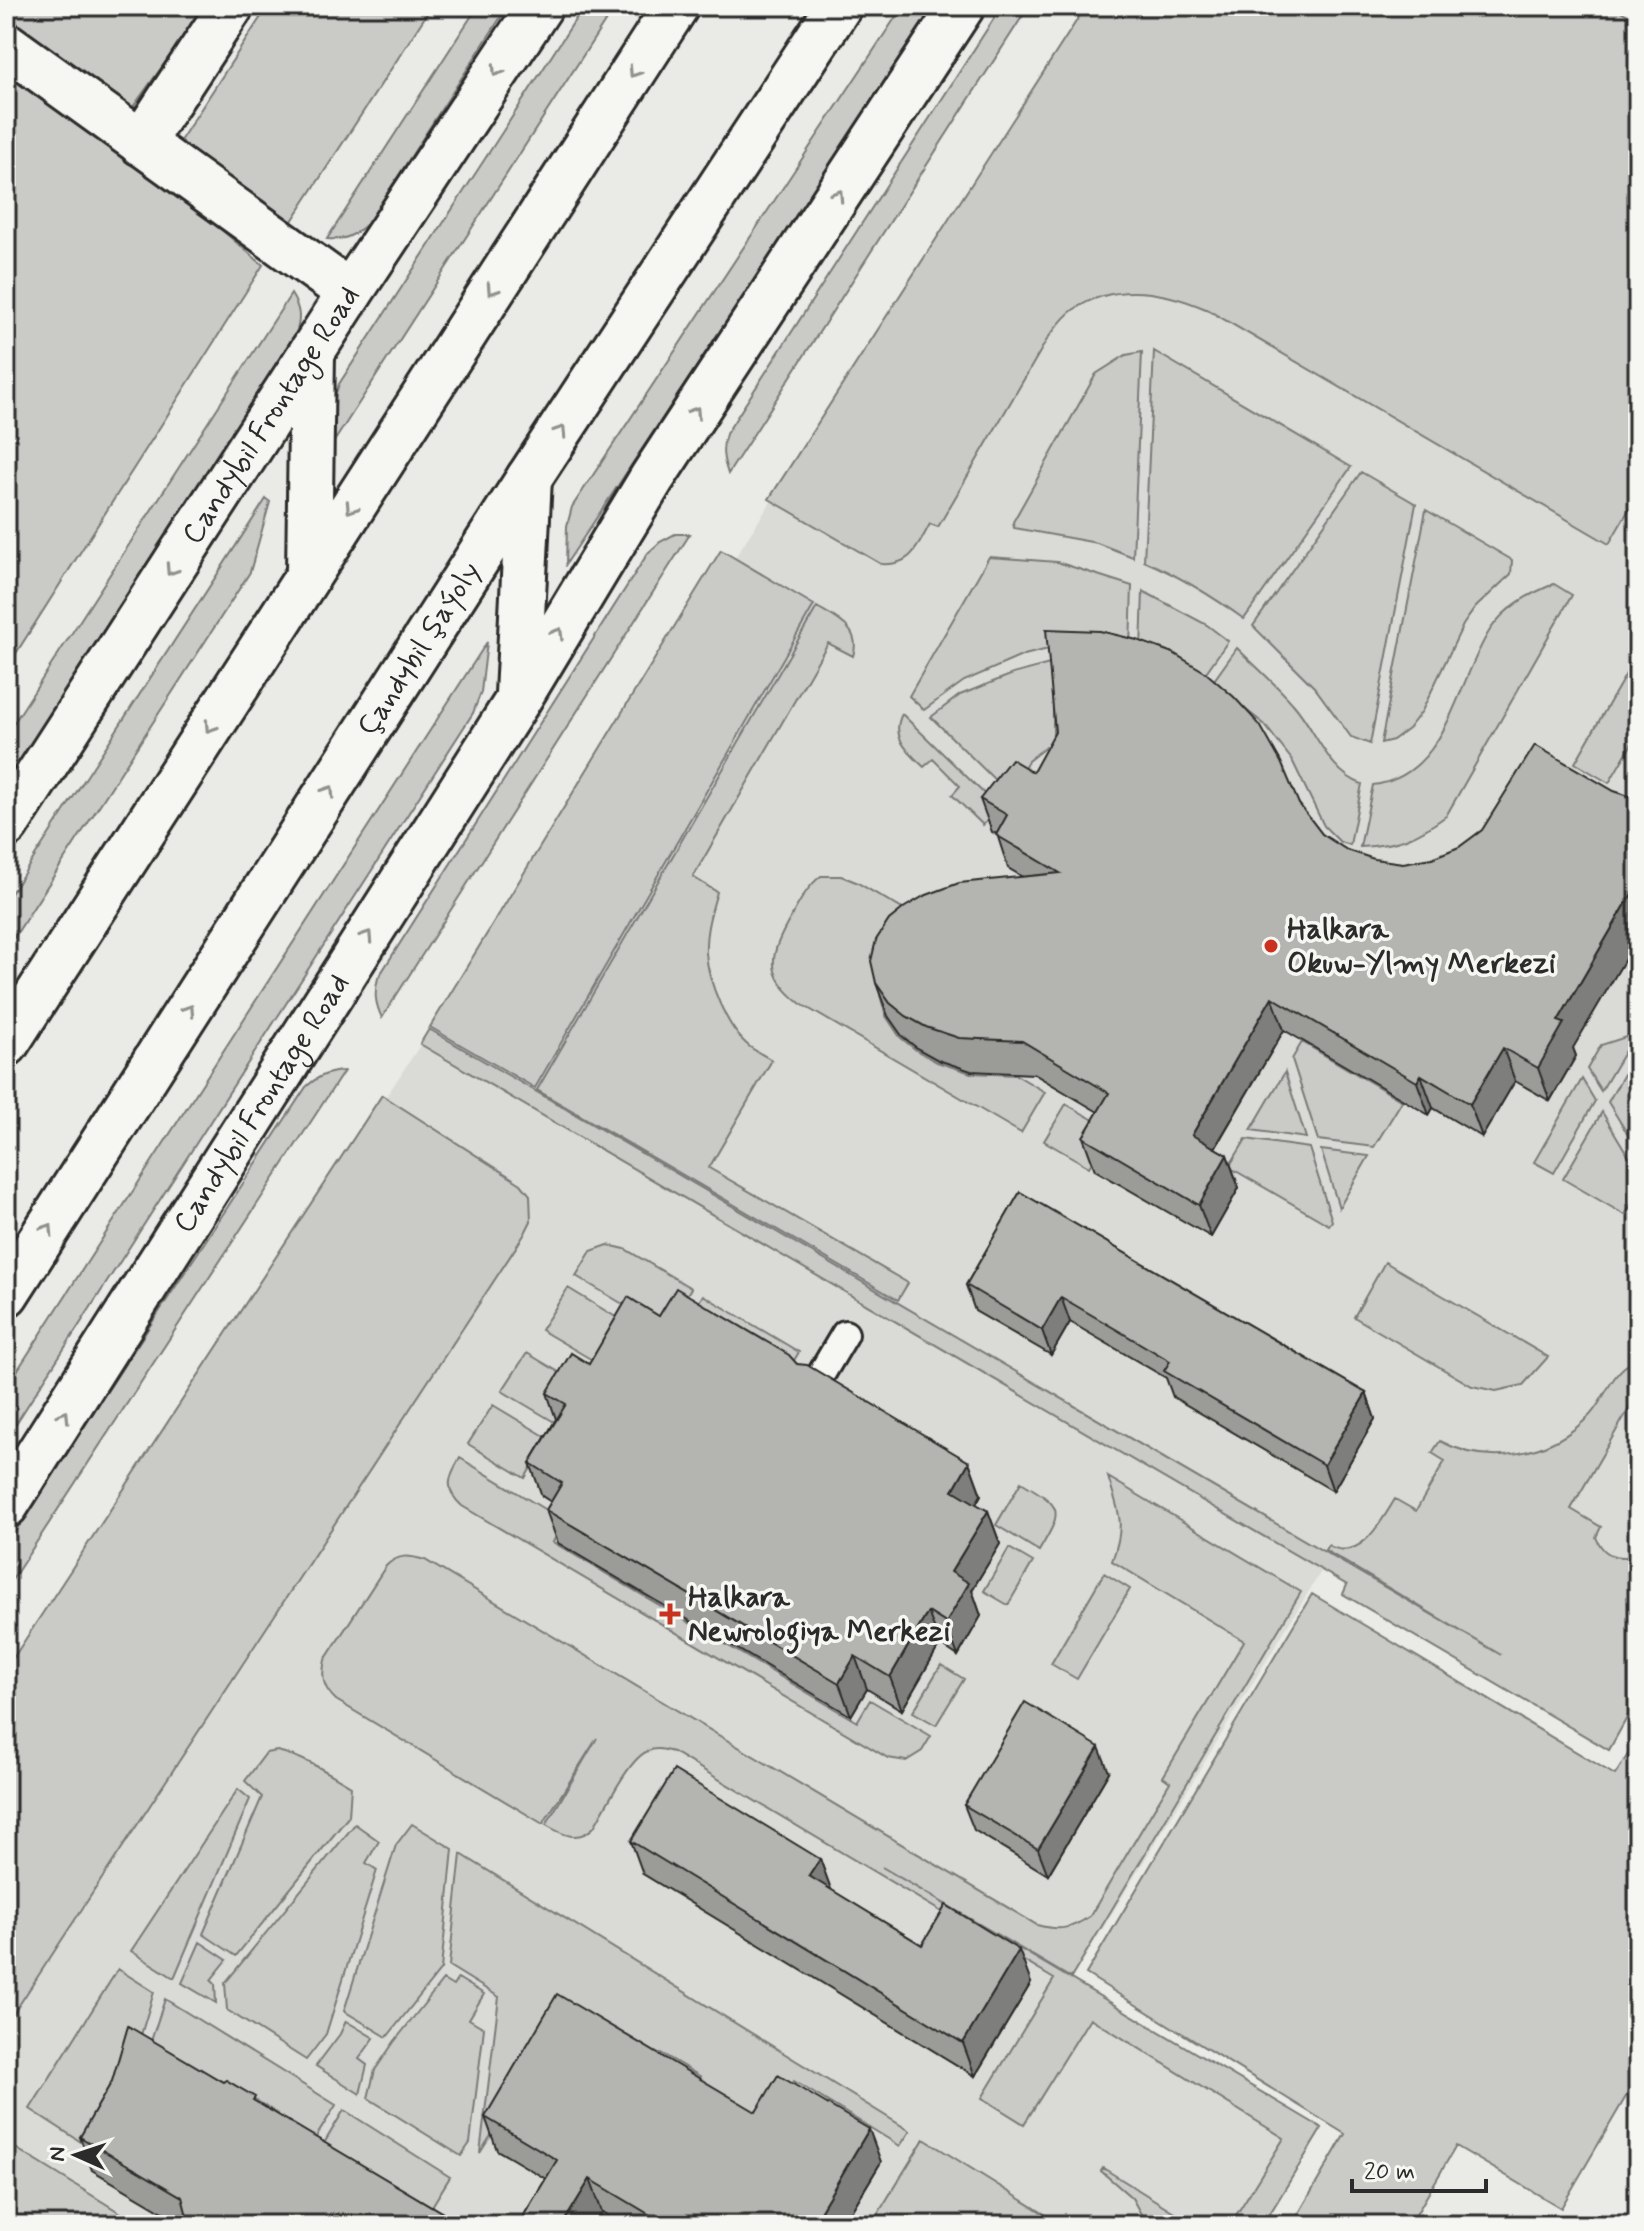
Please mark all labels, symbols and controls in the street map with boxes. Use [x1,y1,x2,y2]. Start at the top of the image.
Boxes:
one-way arrow [491,62,506,77]
one-way arrow [628,63,643,77]
one-way arrow [828,189,843,204]
street label: Candybil Frontage Road [173,279,369,552]
one-way arrow [487,281,502,296]
one-way arrow [686,407,701,421]
one-way arrow [551,425,566,440]
one-way arrow [346,500,361,514]
street label: Çandybil şaýoly [349,554,490,744]
one-way arrow [166,561,181,576]
one-way arrow [548,627,564,642]
one-way arrow [205,718,220,733]
one-way arrow [319,785,334,800]
place label: Halkara Okuw-Ylmy Merkezi [1287,910,1556,983]
one-way arrow [358,930,373,945]
marker: Halkara Okuw-Ylmy Merkezi [1262,937,1280,955]
street label: Candybil Frontage Road [165,966,358,1240]
one-way arrow [179,1004,194,1019]
one-way arrow [39,1223,54,1237]
one-way arrow [54,1411,69,1425]
place label: Halkara Newrologiya Merkezi [688,1578,950,1655]
marker: Halkara Newrologiya Merkezi [659,1603,681,1625]
north arrow [36,2115,116,2195]
scale bar [1352,2143,1486,2193]
text: N [44,2146,72,2162]
text: 20 m [1364,2157,1415,2188]

